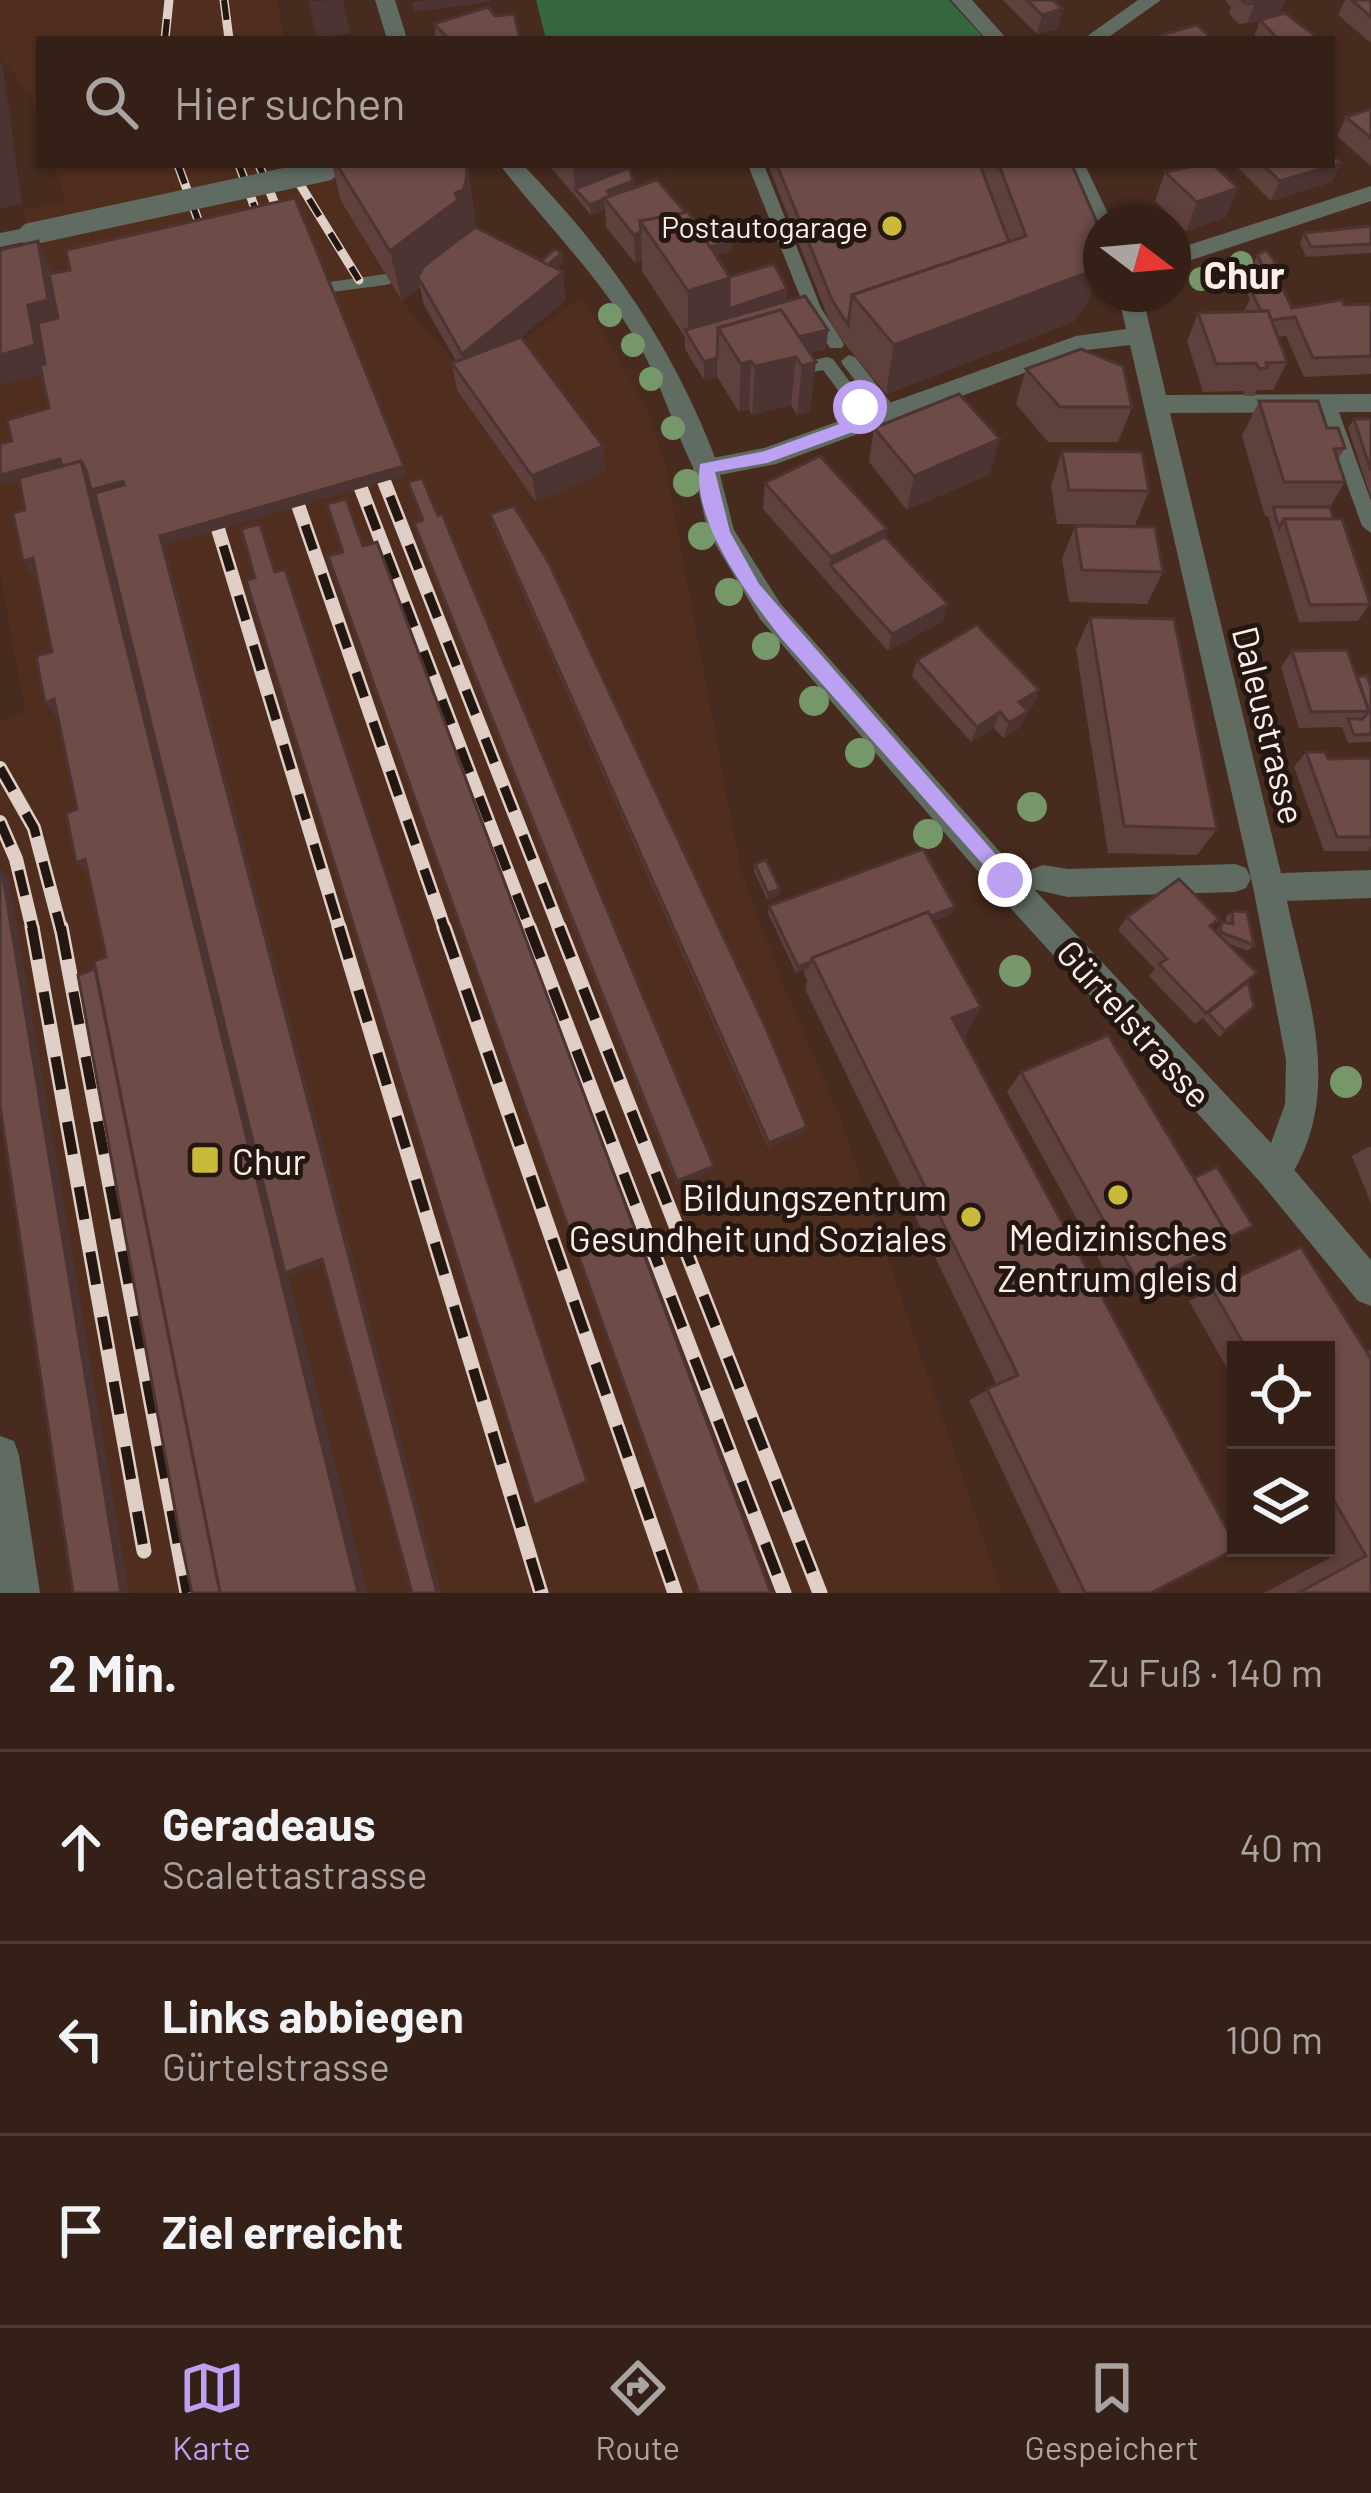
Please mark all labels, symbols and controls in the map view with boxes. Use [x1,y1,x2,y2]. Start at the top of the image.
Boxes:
search box [36,36,1335,168]
icon: search [78,69,144,135]
text: Hier suchen [174,75,406,129]
north arrow [1083,204,1191,312]
place label: Postautogarage [661,208,868,244]
marker: Postautogarage [879,213,905,239]
district label: Chur [1203,250,1285,297]
route start [833,380,887,434]
street label: Daleustrasse [1225,622,1315,828]
route end [978,853,1032,907]
street label: Gürtelstrasse [1049,931,1221,1115]
place label: Chur [232,1139,306,1182]
marker: Chur [189,1144,221,1176]
place label: Bildungszentrum Gesundheit und Soziales [569,1175,947,1259]
marker: Medizinisches Zentrum gleis d [1105,1182,1131,1208]
marker: Bildungszentrum Gesundheit und Soziales [958,1204,984,1230]
place label: Medizinisches Zentrum gleis d [998,1215,1238,1299]
map controls [1227,1341,1335,1557]
button: locate [1227,1341,1335,1449]
button: layers [1227,1449,1335,1557]
text: 2 Min. [48,1641,178,1702]
text: Zu Fuß · 140 m [1088,1648,1323,1695]
text: Geradeaus [162,1796,375,1850]
icon: ahead [48,1814,114,1880]
text: 40 m [1239,1823,1323,1870]
text: Scalettastrasse [162,1850,427,1897]
text: Links abbiegen [162,1988,464,2042]
icon: left [48,2006,114,2072]
text: 100 m [1225,2015,1323,2062]
text: Gürtelstrasse [162,2042,390,2089]
icon: arrive [48,2198,114,2264]
text: Ziel erreicht [162,2204,403,2258]
tab: Karte [172,2355,251,2467]
tab: Route [595,2355,680,2467]
tab: Gespeichert [1025,2355,1199,2467]

